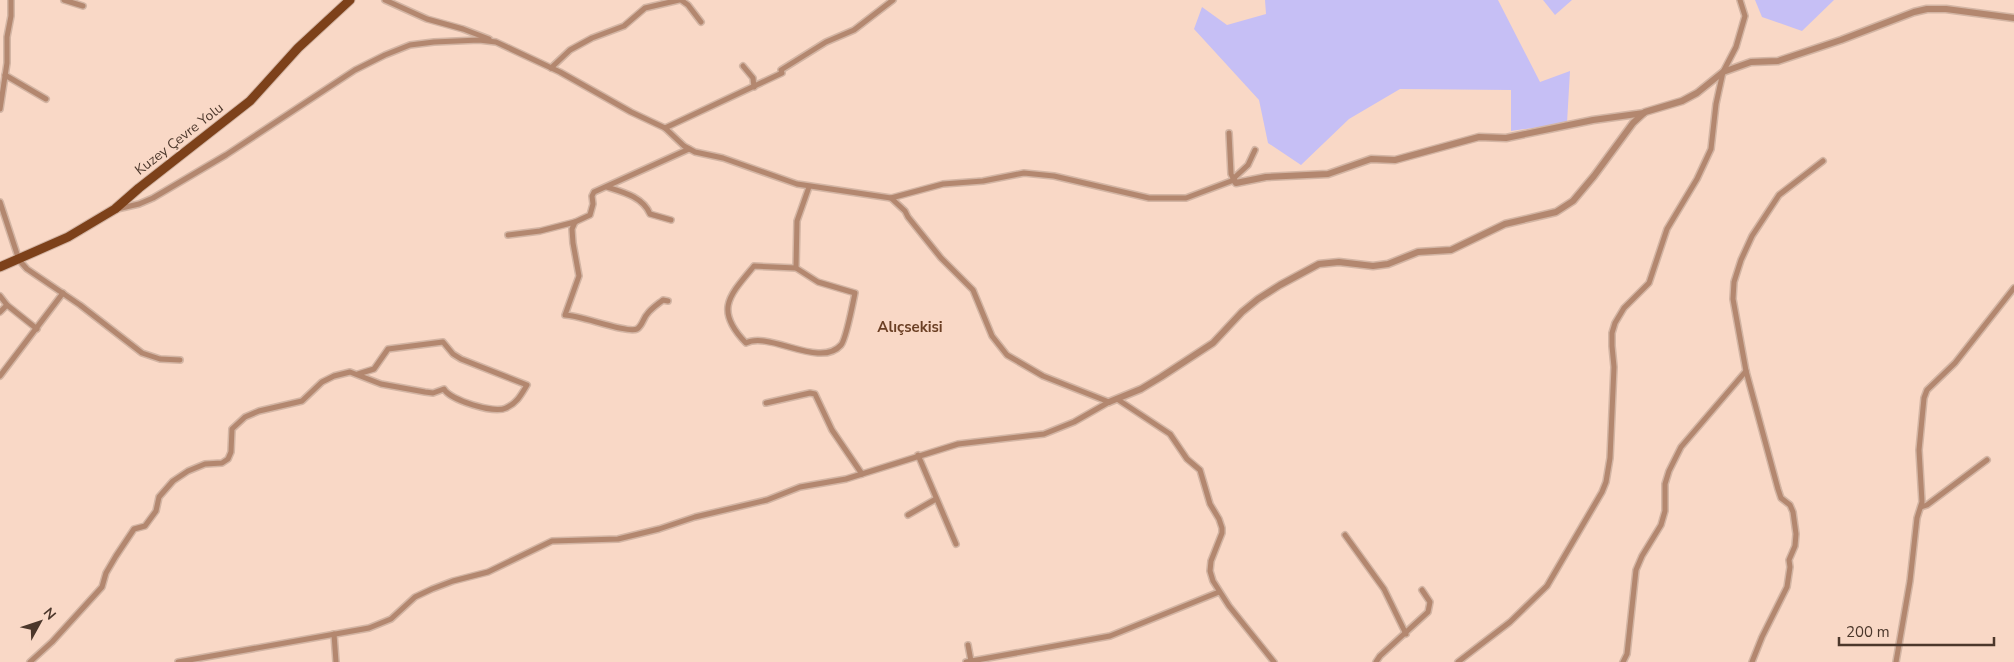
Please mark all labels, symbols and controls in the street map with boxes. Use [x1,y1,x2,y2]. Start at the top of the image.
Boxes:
street label: Kuzey Çevre Yolu [131,98,227,180]
district label: Alıçsekisi [877,317,943,337]
north arrow [15,597,65,647]
text: N [39,604,60,624]
scale bar [1839,614,1994,646]
text: 200 m [1846,622,1890,642]

